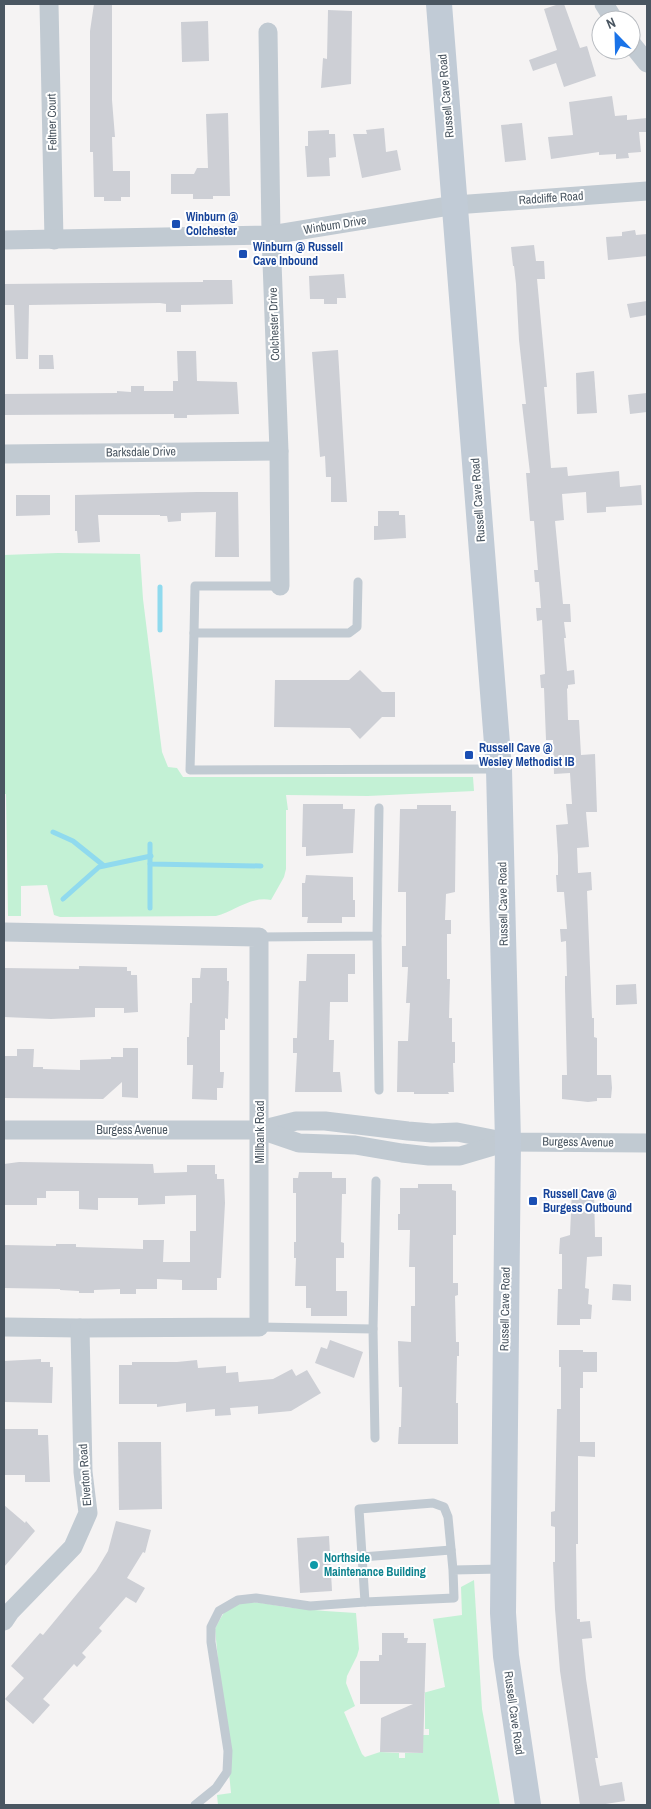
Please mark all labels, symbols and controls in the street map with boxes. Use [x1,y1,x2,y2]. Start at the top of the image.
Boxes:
north arrow [591,10,641,60]
text: N [604,13,618,33]
street label: Russell Cave Road [434,53,458,139]
street label: Feltner Court [43,93,60,151]
street label: Radcliffe Road [518,188,584,208]
place label: Winburn @ Colchester [186,209,239,239]
street label: Winburn Drive [302,212,368,238]
marker: Winburn @ Colchester [170,218,182,230]
place label: Winburn @ Russell Cave Inbound [253,239,343,269]
marker: Winburn @ Russell Cave Inbound [237,248,249,260]
street label: Colchester Drive [265,287,283,361]
street label: Barksdale Drive [106,443,176,461]
street label: Russell Cave Road [467,457,489,543]
place label: Russell Cave @ Wesley Methodist IB [479,740,575,770]
marker: Russell Cave @ Wesley Methodist IB [463,749,475,761]
street label: Russell Cave Road [494,862,512,946]
street label: Millbank Road [252,1101,268,1163]
street label: Burgess Avenue [96,1122,168,1138]
street label: Burgess Avenue [542,1133,614,1151]
place label: Russell Cave @ Burgess Outbound [543,1186,632,1216]
marker: Russell Cave @ Burgess Outbound [527,1195,539,1207]
street label: Russell Cave Road [496,1267,514,1351]
street label: Elverton Road [75,1443,95,1507]
place label: Northside Maintenance Building [324,1550,426,1580]
marker: Northside Maintenance Building [308,1559,320,1571]
street label: Russell Cave Road [500,1670,528,1756]

